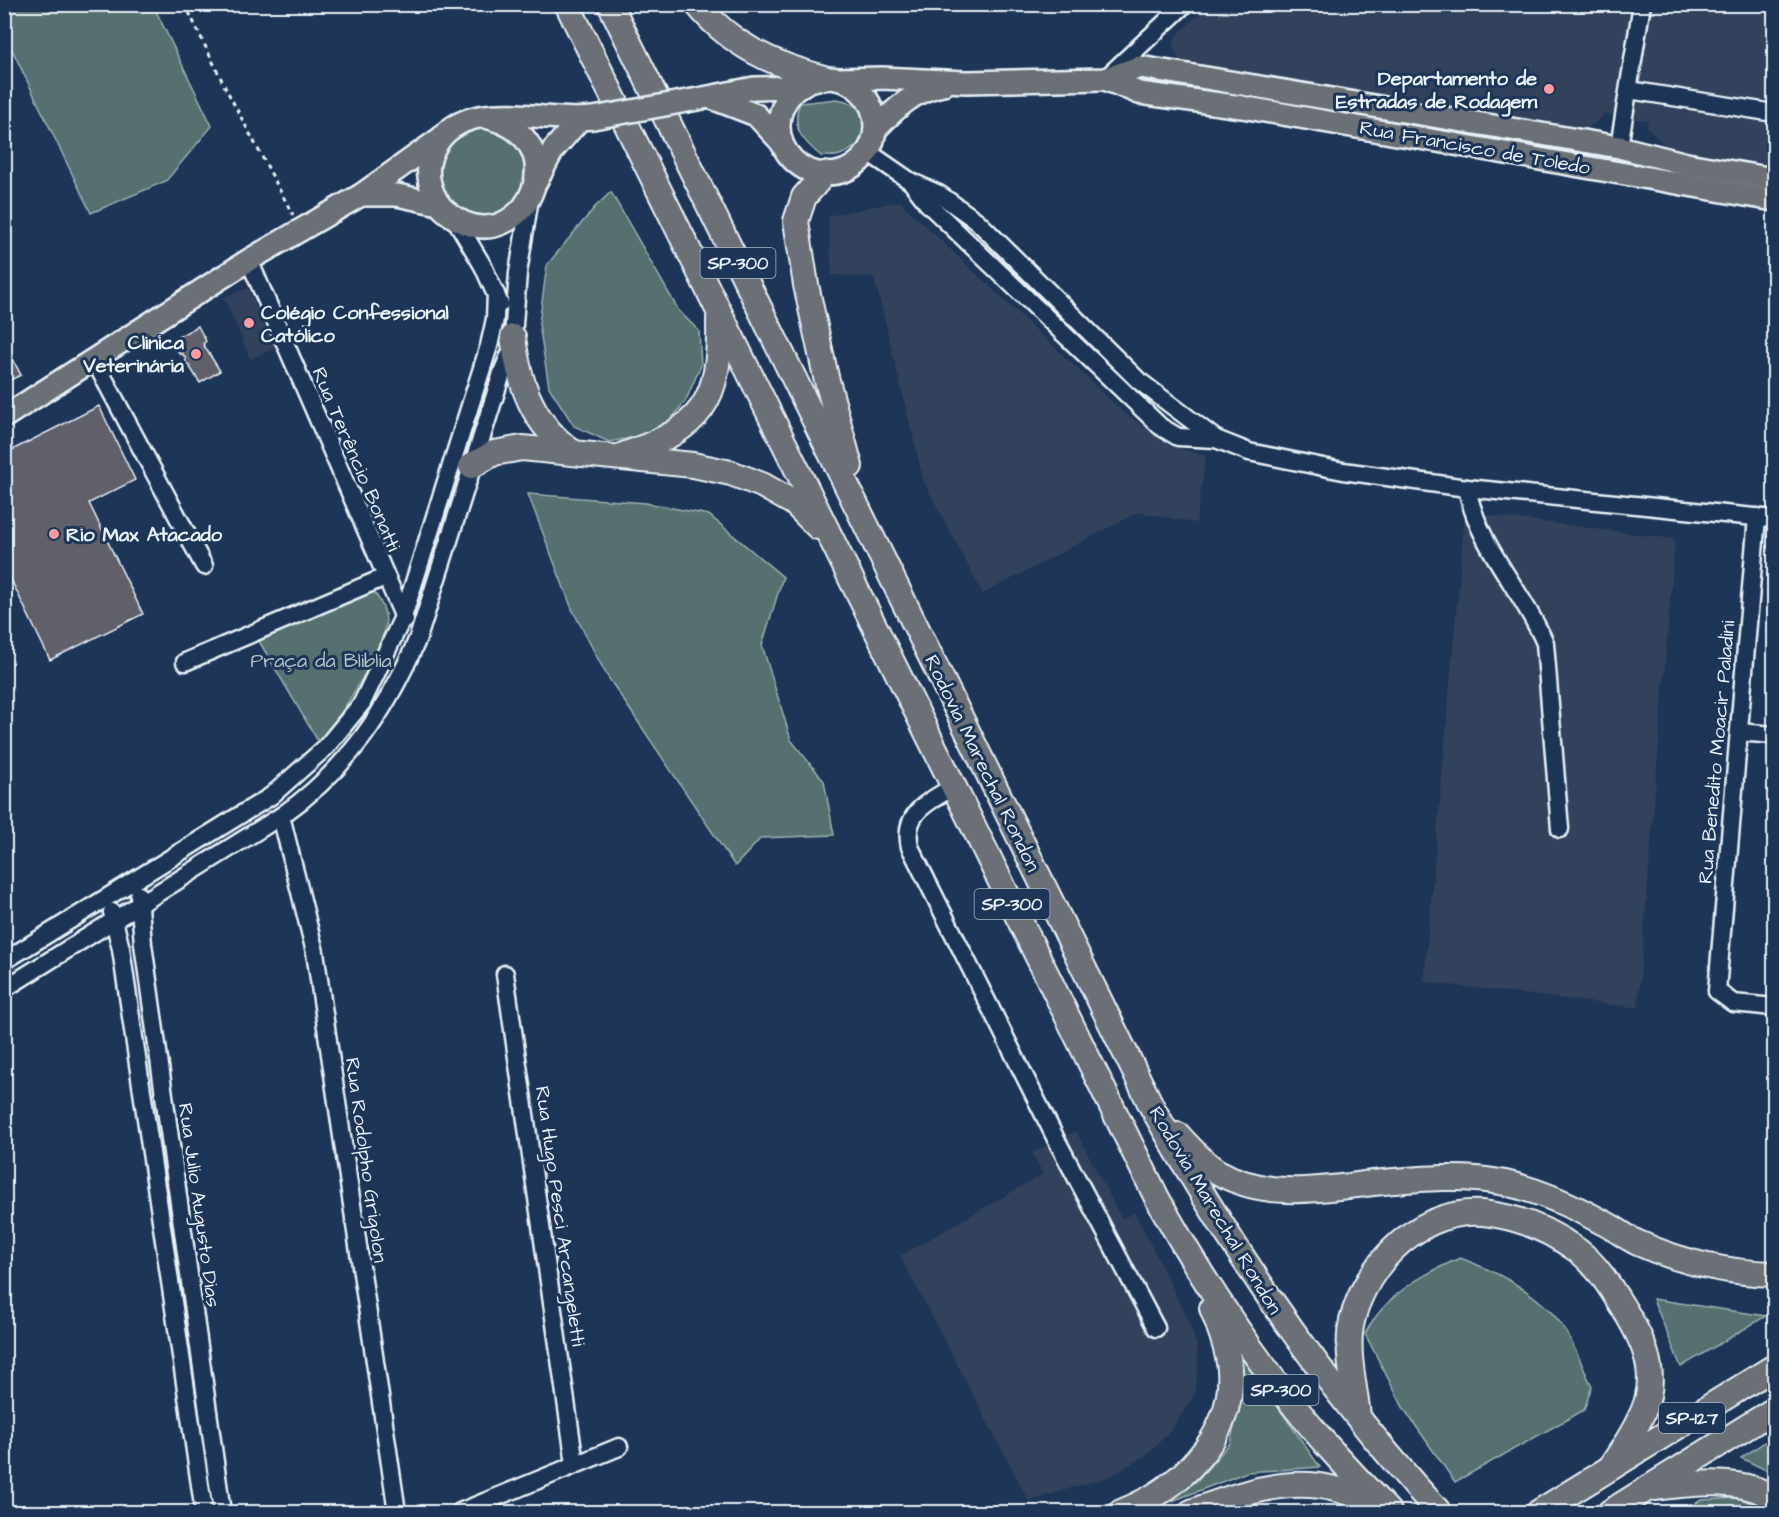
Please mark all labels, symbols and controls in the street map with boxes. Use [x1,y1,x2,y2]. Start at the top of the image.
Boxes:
place label: Departamento de Estradas de Rodagem [1336,65,1537,117]
marker: Departamento de Estradas de Rodagem [1542,82,1556,96]
street label: Rua Francisco de Toledo [1357,114,1592,182]
road number: SP-300 [700,248,776,278]
place label: Colégio Confessional Católico [261,299,449,350]
marker: Colégio Confessional Católico [242,316,256,330]
place label: Clinica Veterinária [82,329,185,380]
marker: Clinica Veterinária [189,347,203,361]
street label: Rua Terêncio Bonatti [305,363,408,556]
place label: Rio Max Atacado [66,521,223,549]
marker: Rio Max Atacado [47,527,61,541]
street label: Rua Benedito Moacir Paladini [1692,619,1742,885]
park label: Praça da Bliblia [250,647,392,675]
street label: Rodovia Marechal Rondon [917,650,1047,877]
road number: SP-300 [974,889,1050,919]
street label: Rua Rodolpho Grigolon [337,1056,394,1265]
street label: Rua Hugo Pesci Arcangeletti [527,1084,592,1348]
street label: Rua Julio Augusto Dias [170,1101,227,1309]
street label: Rodovia Marechal Rondon [1142,1101,1288,1320]
road number: SP-300 [1244,1375,1318,1405]
road number: SP-127 [1659,1403,1725,1433]

